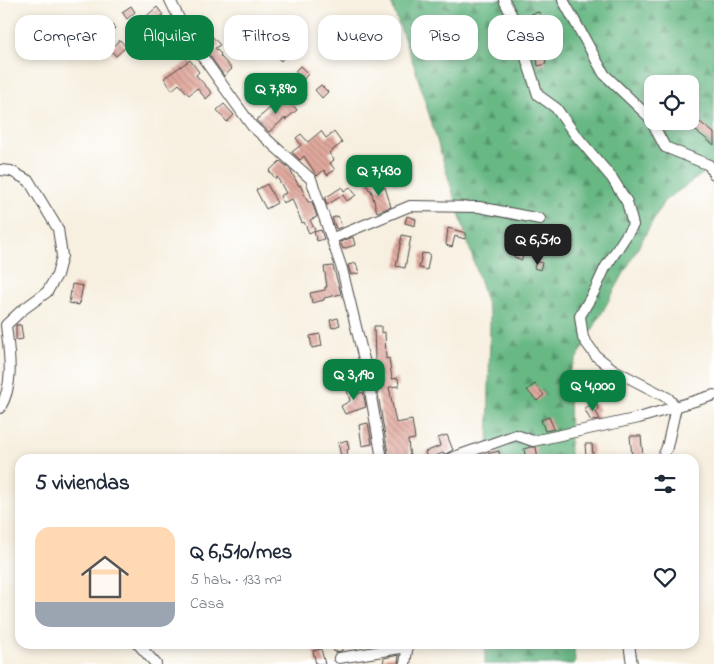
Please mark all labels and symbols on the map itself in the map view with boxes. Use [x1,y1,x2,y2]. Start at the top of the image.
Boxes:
pin: Q 7,890 [230,72,322,115]
pin: Q 7,430 [333,154,425,197]
pin: Q 6,510 [492,224,584,266]
pin: Q 3,190 [308,358,400,401]
pin: Q 4,000 [547,370,639,412]

